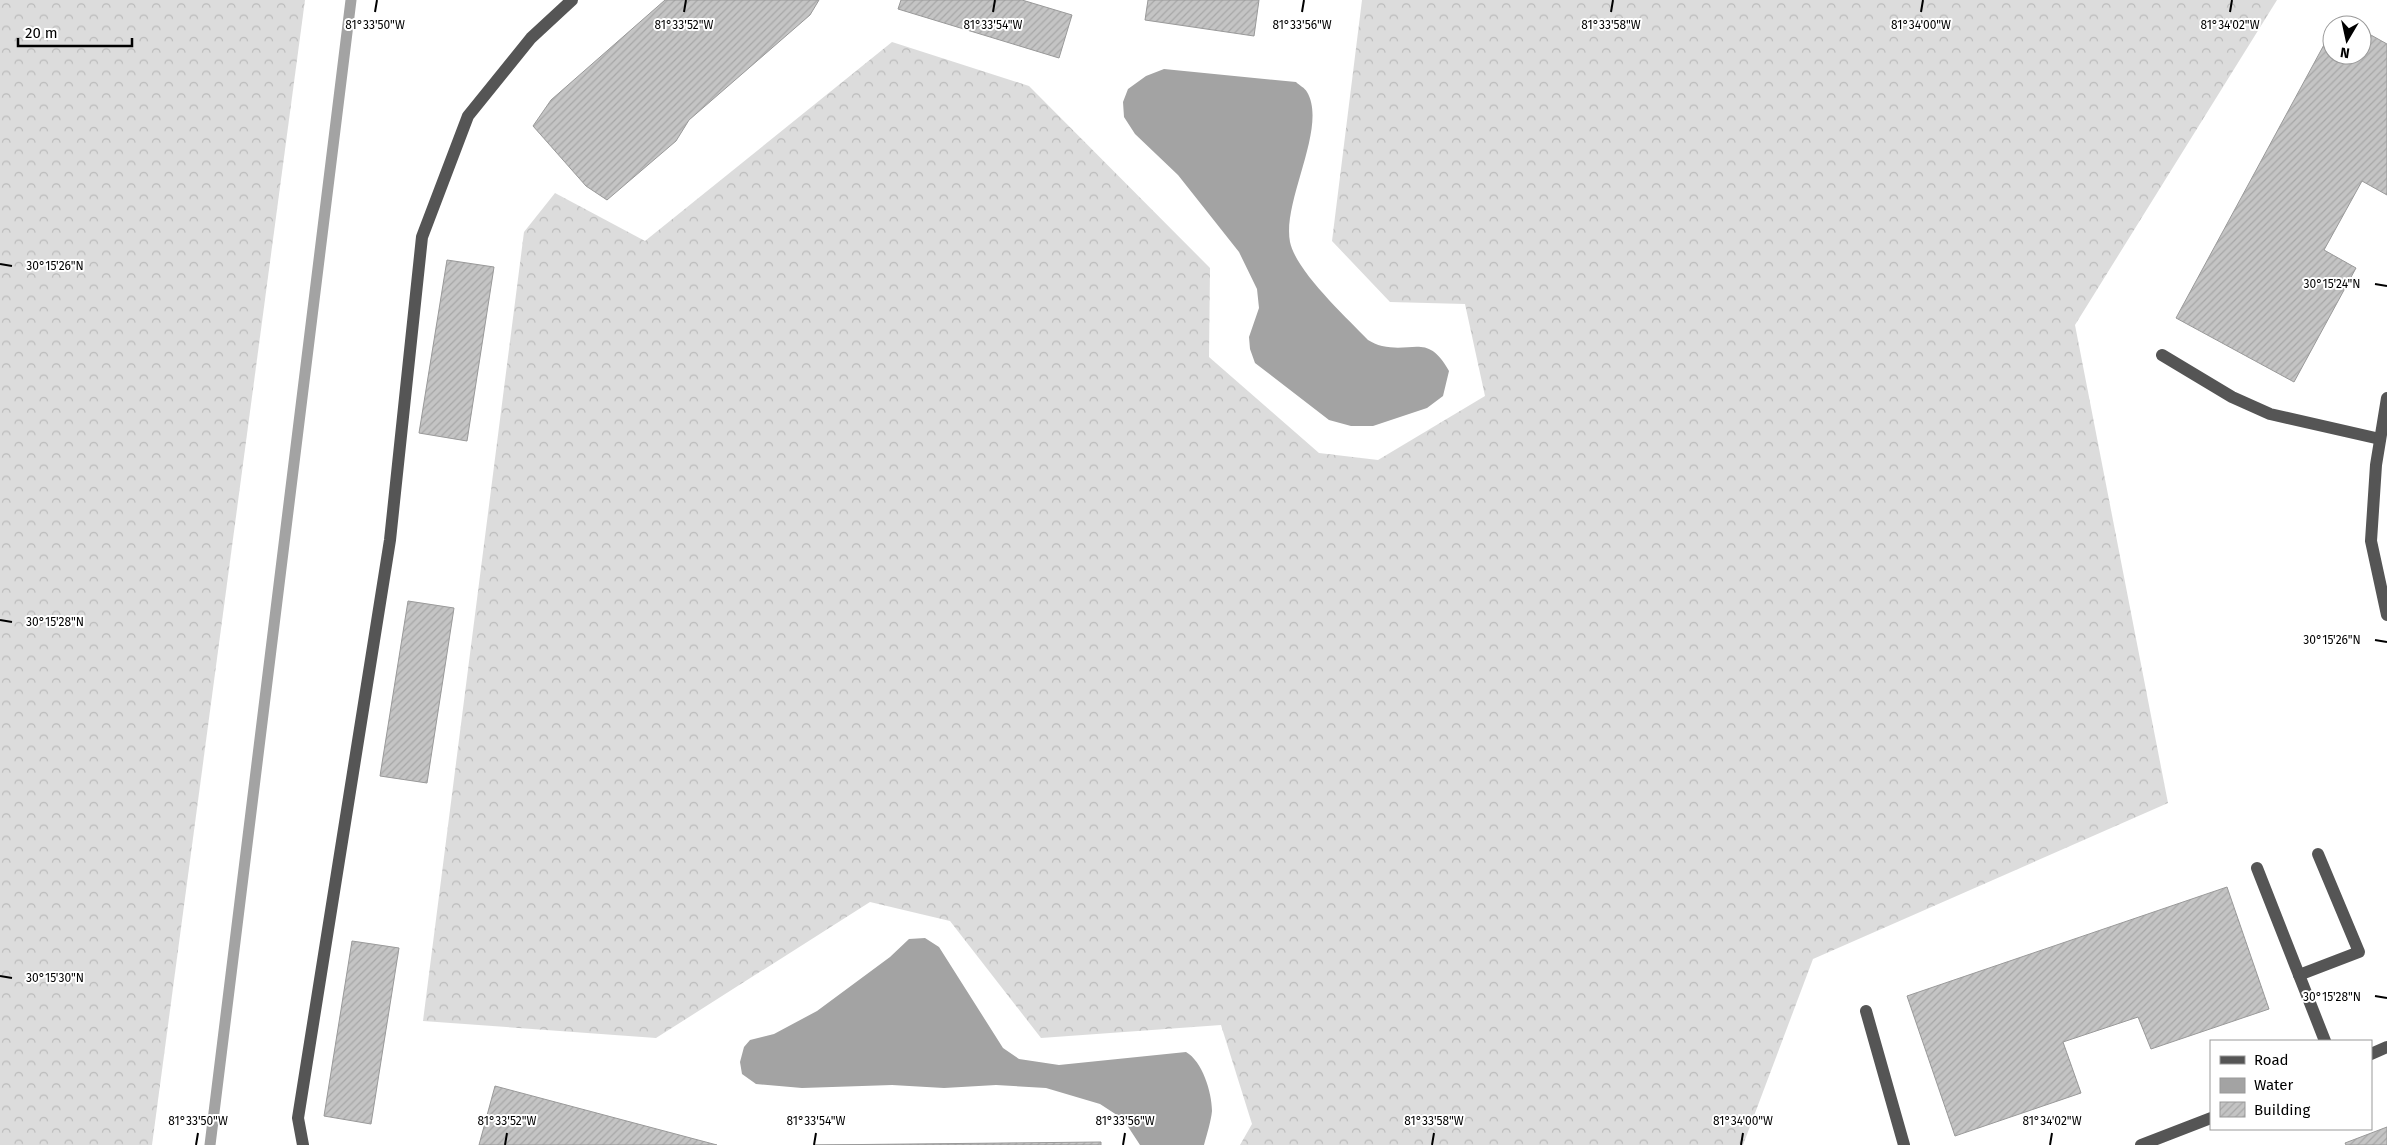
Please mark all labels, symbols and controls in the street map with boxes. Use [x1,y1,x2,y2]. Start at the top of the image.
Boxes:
scale bar [18,15,131,47]
north arrow [2322,15,2372,65]
text: 81°33'50"W [345,18,405,32]
text: 81°33'52"W [655,18,714,32]
text: 81°33'54"W [964,18,1022,32]
text: 81°33'56"W [1272,18,1332,32]
text: 81°33'58"W [1581,18,1641,32]
text: 81°34'00"W [1891,18,1951,32]
text: 81°34'02"W [2200,18,2260,32]
text: 20 m [25,24,58,42]
text: N [2339,43,2351,61]
text: 30°15'26"N [26,259,84,273]
text: 30°15'24"N [2304,277,2360,291]
text: 30°15'28"N [26,615,84,629]
text: 30°15'26"N [2303,633,2361,647]
text: 30°15'30"N [26,971,84,985]
text: 30°15'28"N [2303,990,2361,1004]
legend [2210,1040,2372,1130]
text: Road [2254,1051,2289,1069]
text: Water [2254,1076,2293,1094]
text: Building [2254,1101,2310,1119]
text: 81°33'50"W [168,1114,228,1128]
text: 81°33'52"W [478,1114,537,1128]
text: 81°33'54"W [787,1114,845,1128]
text: 81°33'56"W [1095,1114,1155,1128]
text: 81°33'58"W [1404,1114,1464,1128]
text: 81°34'00"W [1713,1114,1773,1128]
text: 81°34'02"W [2022,1114,2082,1128]

